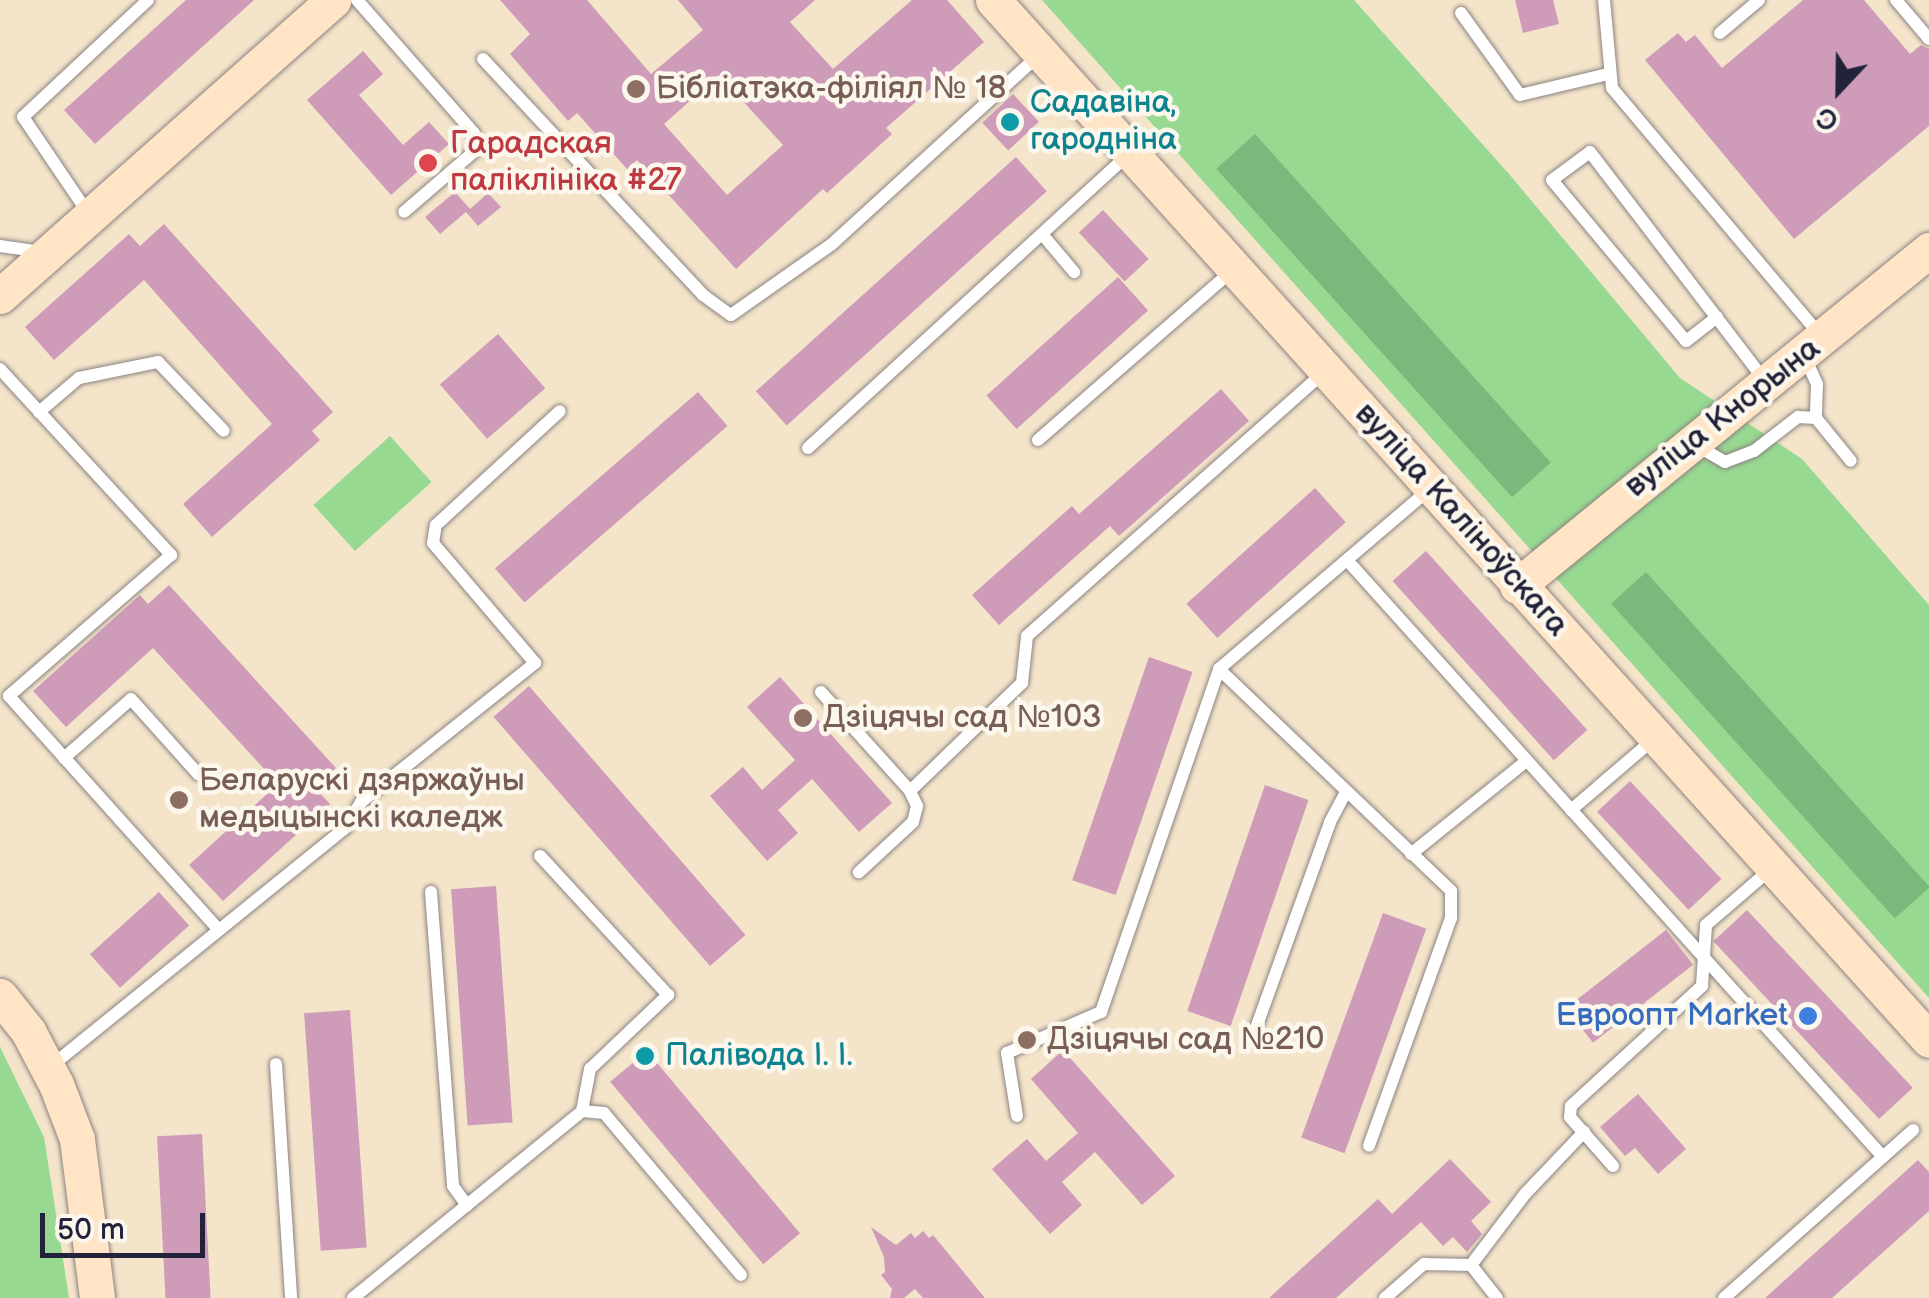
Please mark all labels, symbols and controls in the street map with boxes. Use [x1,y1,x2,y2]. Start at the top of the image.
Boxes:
north arrow [1789,40,1889,140]
place label: Бібліатэка-філіял № 18 [656,70,1006,108]
marker: Бібліатэка-філіял № 18 [625,78,647,100]
place label: Садавіна, гародніна [1030,85,1177,160]
text: С [1812,99,1843,137]
marker: Садавіна, гародніна [999,111,1021,133]
place label: Гарадская паліклініка #27 [450,126,682,201]
marker: Гарадская паліклініка #27 [415,150,441,176]
street label: вуліца Кнорына [1618,330,1828,506]
street label: вуліца Каліноўскага [1346,395,1576,645]
place label: Дзіцячы сад №103 [823,699,1102,737]
marker: Дзіцячы сад №103 [792,707,814,729]
place label: Беларускі дзяржаўны медыцынскі каледж [199,763,525,838]
marker: Беларускі дзяржаўны медыцынскі каледж [168,789,190,811]
place label: Евроопт Market [1556,997,1788,1035]
marker: Евроопт Market [1797,1005,1819,1027]
place label: Дзіцячы сад №210 [1047,1021,1324,1059]
marker: Дзіцячы сад №210 [1016,1029,1038,1051]
place label: Палівода І. І. [665,1037,853,1075]
marker: Палівода І. І. [634,1045,656,1067]
scale bar [45,1193,210,1255]
text: 50 m [57,1212,125,1248]

